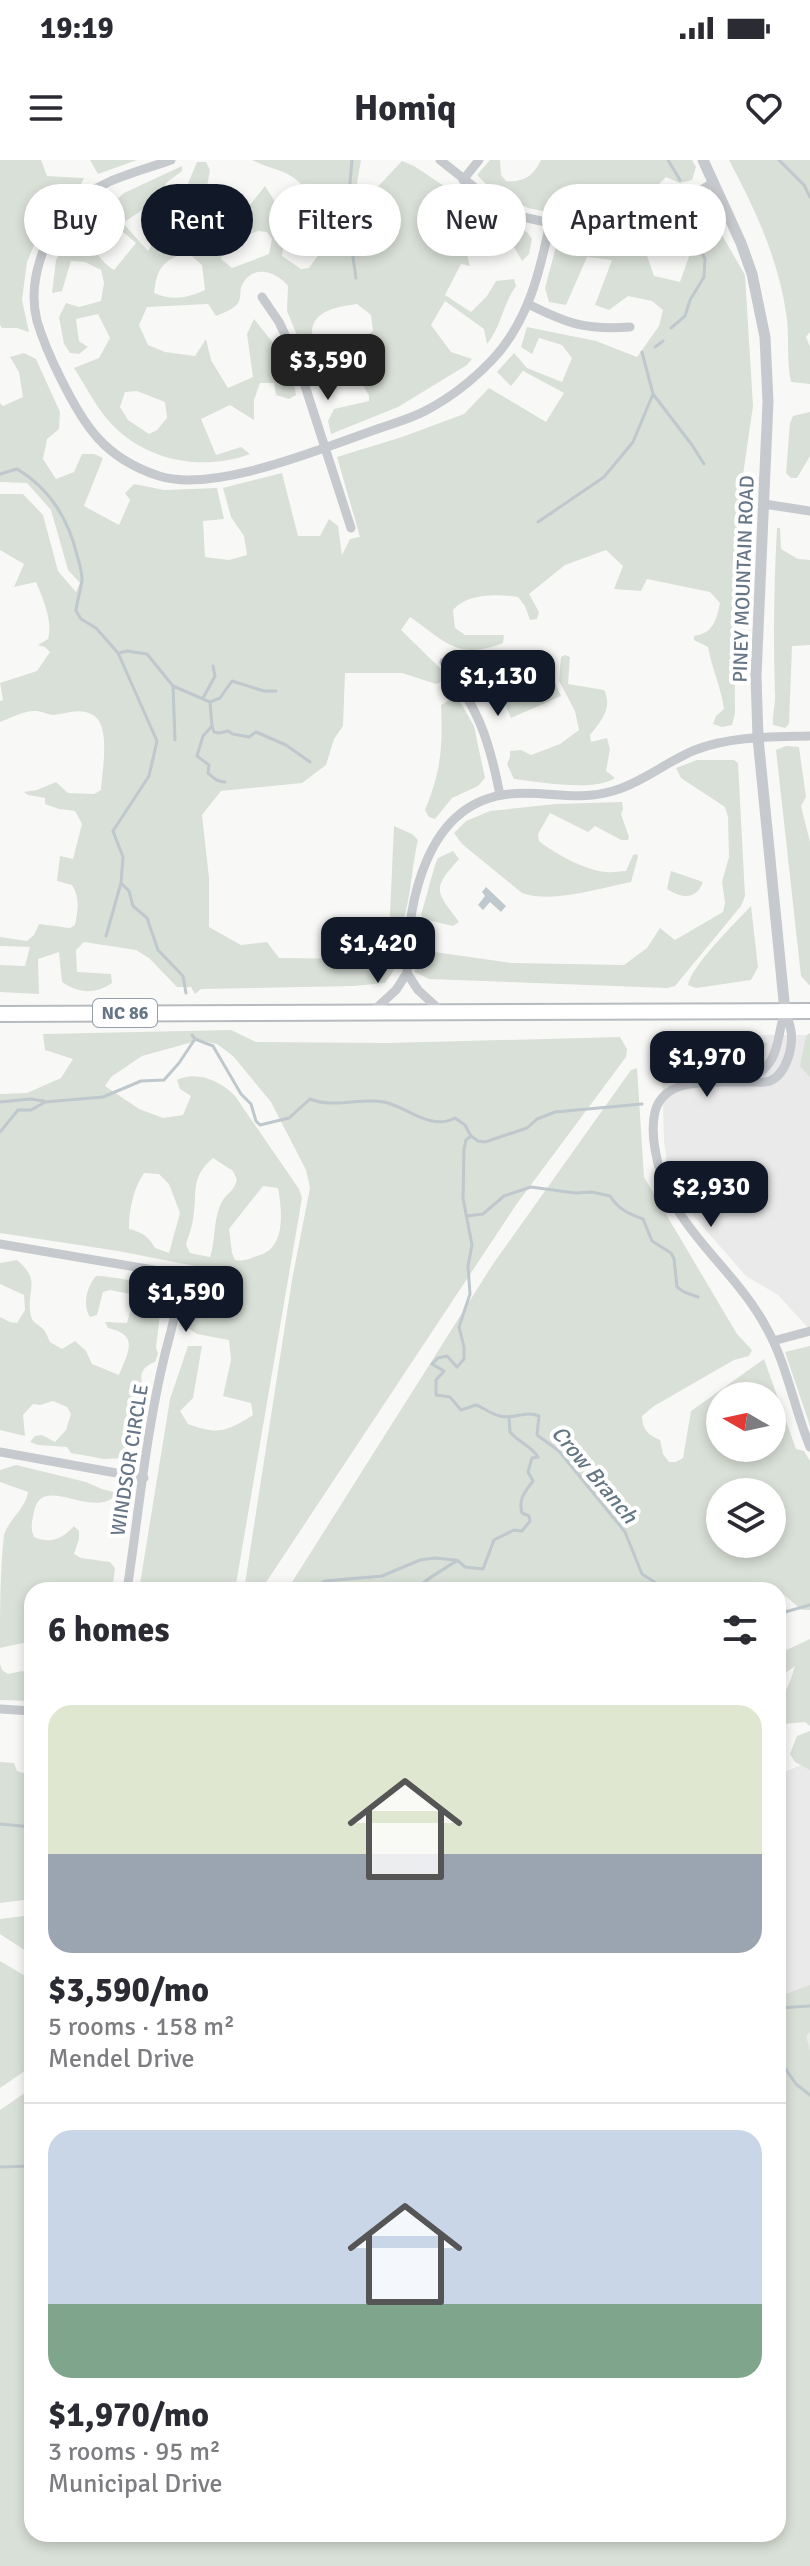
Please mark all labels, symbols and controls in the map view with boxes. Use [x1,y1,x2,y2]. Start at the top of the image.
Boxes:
text: 19:19 [40,10,114,47]
icon: menu [24,86,68,130]
text: Homiq [354,86,456,131]
icon: heart [742,86,786,130]
chip: Buy [24,184,125,256]
chip: Rent [141,184,253,256]
chip: Filters [269,184,401,256]
chip: New [417,184,526,256]
chip: Apartment [542,184,726,256]
pin: $3,590 [263,334,393,402]
text: $3,590 [289,344,367,376]
street label: PINEY MOUNTAIN ROAD [727,475,760,683]
pin: $1,130 [433,650,563,718]
text: $1,130 [459,660,537,692]
pin: $1,420 [313,917,443,985]
text: $1,420 [339,927,417,959]
road number: NC 86 [93,999,157,1027]
pin: $1,970 [642,1031,772,1099]
text: $1,970 [668,1041,746,1073]
pin: $2,930 [646,1161,776,1229]
text: $2,930 [672,1171,750,1203]
pin: $1,590 [121,1266,251,1334]
text: $1,590 [147,1276,225,1308]
street label: WINDSOR CIRCLE [105,1382,154,1538]
north arrow [706,1382,786,1462]
map controls [706,1382,786,1558]
water label: Crow Branch [546,1420,644,1530]
button: layers [706,1478,786,1558]
icon: filters [718,1608,762,1652]
text: 6 homes [48,1609,169,1651]
icon: home [333,1757,477,1901]
text: $3,590/mo [48,1969,209,2011]
text: 5 rooms · 158 m² [48,2011,235,2043]
text: Mendel Drive [48,2043,195,2075]
icon: home [333,2182,477,2326]
text: $1,970/mo [48,2394,209,2436]
text: 3 rooms · 95 m² [48,2436,221,2468]
text: Municipal Drive [48,2468,222,2500]

